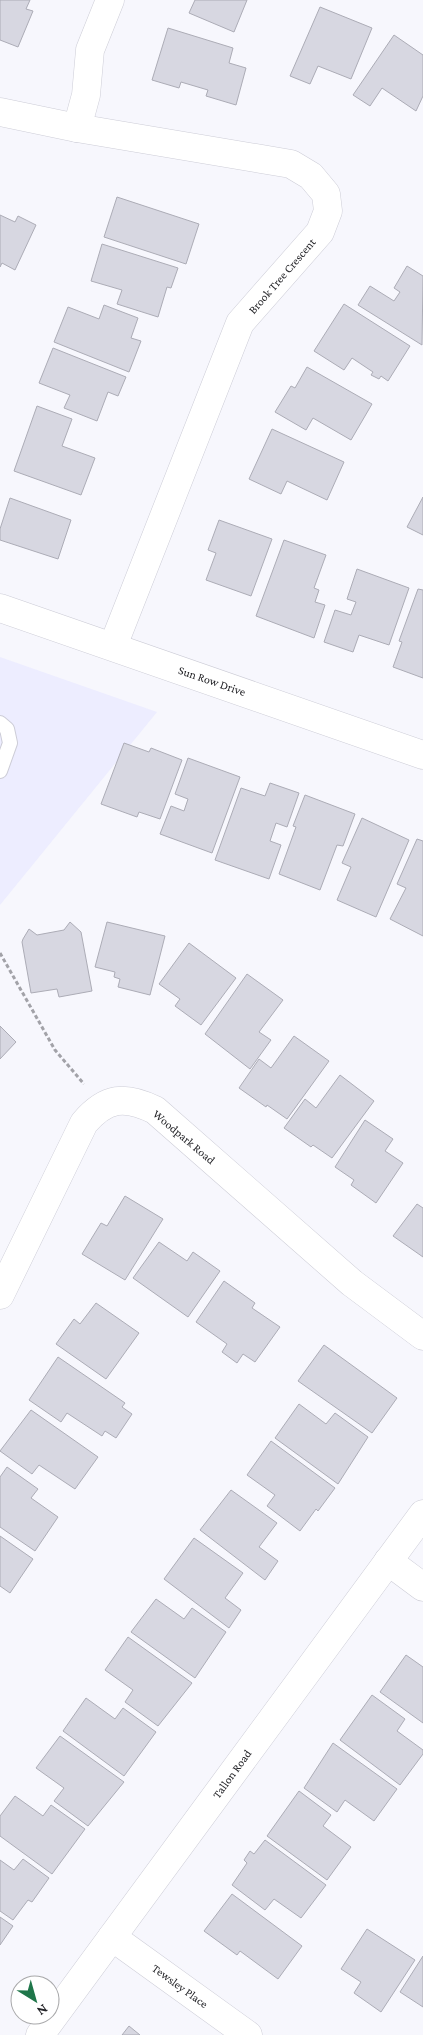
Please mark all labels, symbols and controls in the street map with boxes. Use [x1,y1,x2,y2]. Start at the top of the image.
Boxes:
street label: Brook Tree Crescent [245,235,319,317]
street label: Sun Row Drive [176,663,248,699]
street label: Woodpark Road [150,1107,219,1168]
street label: Tallon Road [210,1746,255,1801]
street label: Tewsley Place [149,1961,211,2011]
north arrow [10,1975,60,2025]
text: N [34,2001,51,2020]

